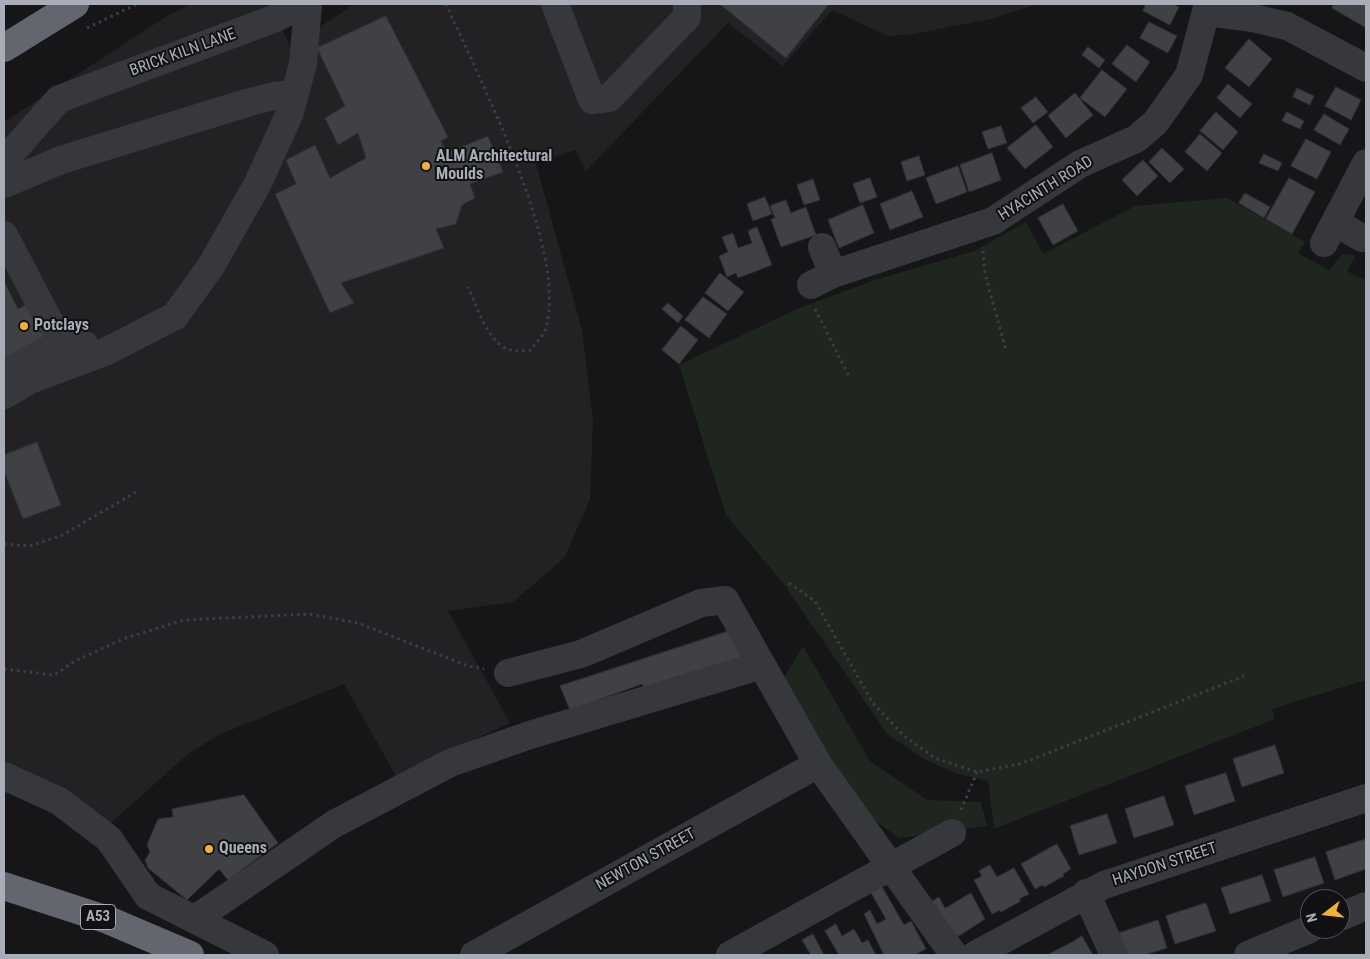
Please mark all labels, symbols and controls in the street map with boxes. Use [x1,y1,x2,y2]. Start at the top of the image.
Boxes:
street label: BRICK KILN LANE [127,25,239,81]
place label: ALM Architectural Moulds [436,147,552,185]
street label: HYACINTH ROAD [995,152,1097,226]
marker: ALM Architectural Moulds [420,160,432,172]
place label: Potclays [34,316,89,336]
marker: Potclays [18,320,30,332]
street label: NEWTON STREET [593,825,699,895]
place label: Queens [219,839,267,859]
street label: HAYDON STREET [1110,839,1220,891]
marker: Queens [203,843,215,855]
north arrow [1300,889,1350,939]
road number: A53 [80,904,116,930]
text: N [1303,912,1320,924]

